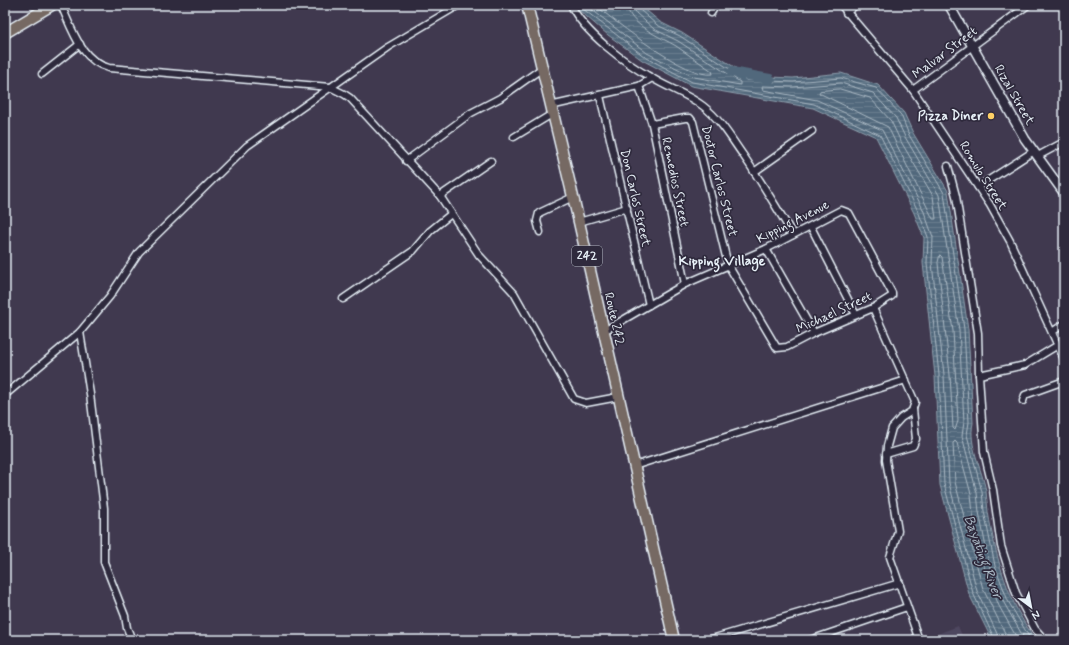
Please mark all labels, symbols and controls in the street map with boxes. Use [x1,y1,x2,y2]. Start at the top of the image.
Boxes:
street label: Malvar Street [909,23,981,83]
street label: Rizal Street [990,62,1038,129]
place label: Pizza Diner [918,108,984,125]
marker: Pizza Diner [986,111,996,121]
street label: Doctor Carlos Street [697,124,741,238]
street label: Remedios Street [657,136,693,228]
street label: Romulo Street [955,138,1011,214]
street label: Don Carlos Street [616,148,655,249]
street label: Kipping Avenue [754,196,833,249]
road number: 242 [572,246,602,266]
district label: Kipping Village [679,252,766,273]
street label: Michael Street [794,288,875,338]
street label: Route 242 [600,291,628,347]
water label: Bayating River [958,513,1007,604]
north arrow [1011,587,1051,627]
text: N [1029,607,1043,623]

